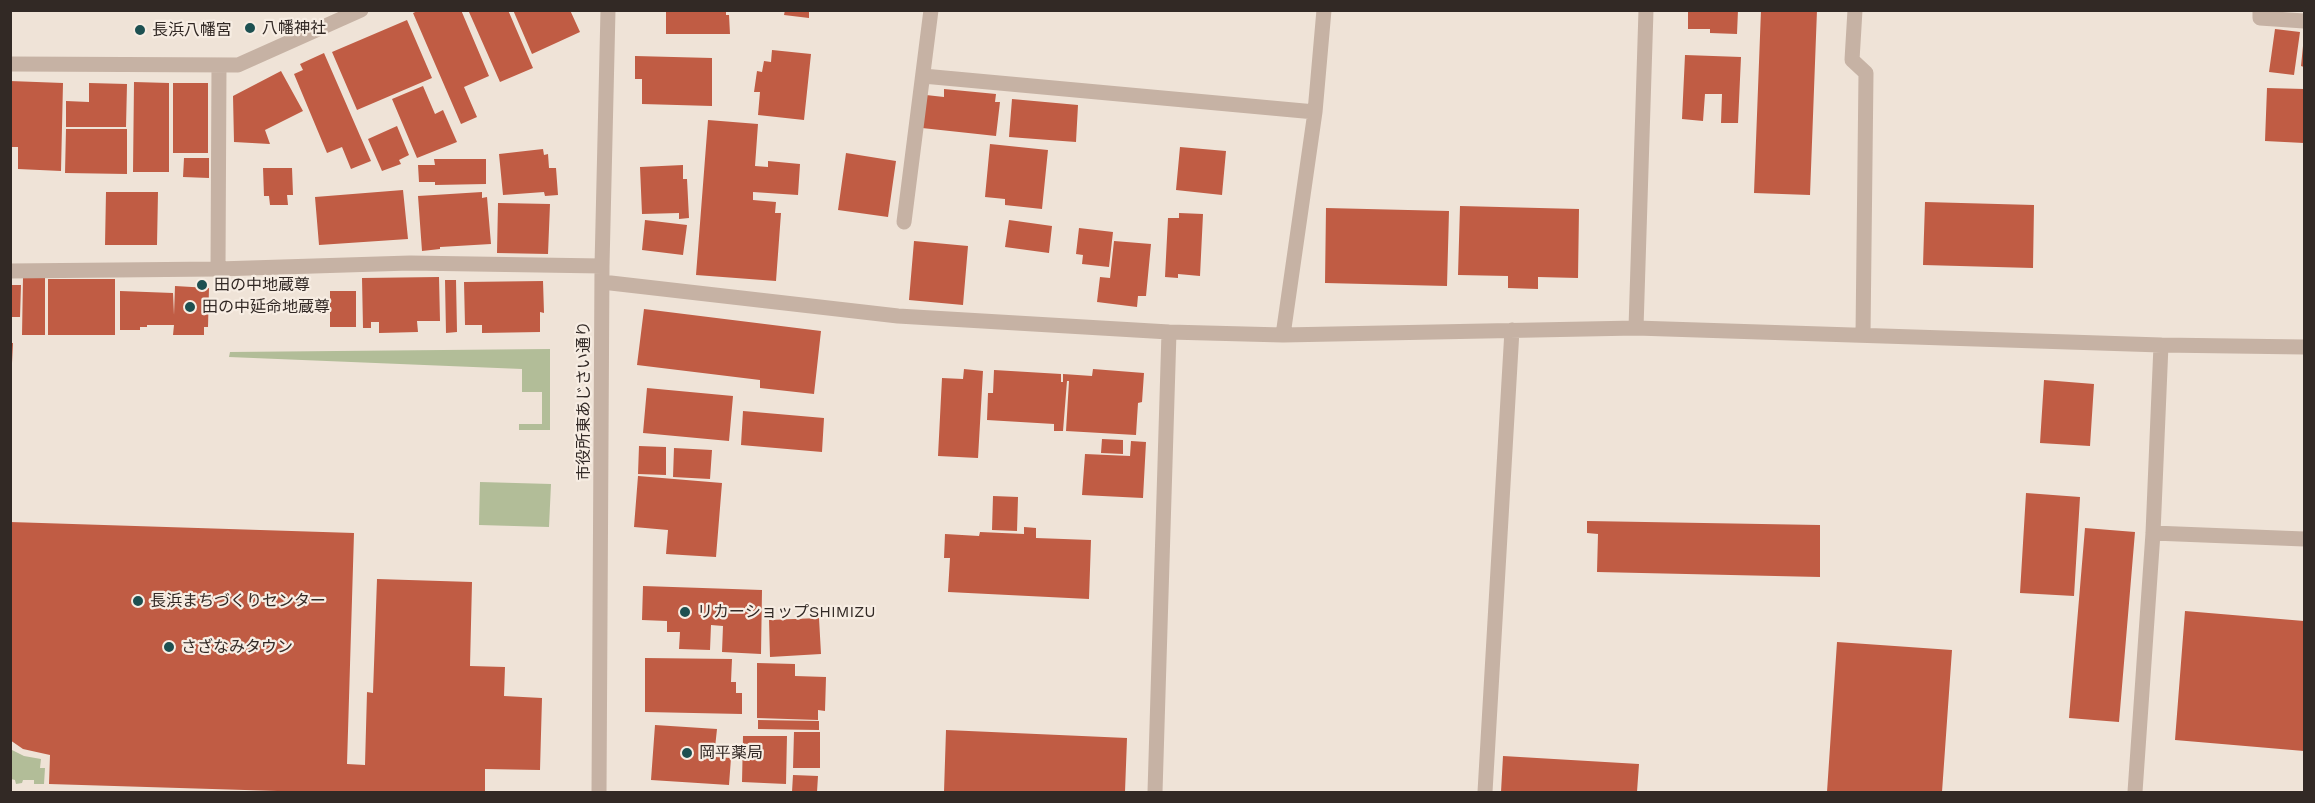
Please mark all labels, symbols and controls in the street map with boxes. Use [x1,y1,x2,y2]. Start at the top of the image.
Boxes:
place label: 八幡神社 [262,18,326,38]
place label: 長浜八幡宮 [152,20,232,40]
marker: 八幡神社 [243,21,257,35]
marker: 長浜八幡宮 [133,23,147,37]
place label: 田の中地蔵尊 [214,275,310,295]
marker: 田の中地蔵尊 [195,278,209,292]
place label: 田の中延命地蔵尊 [202,297,330,317]
marker: 田の中延命地蔵尊 [183,300,197,314]
street label: 市役所東あじさい通り [574,321,594,481]
place label: 長浜まちづくりセンター [150,591,326,611]
marker: 長浜まちづくりセンター [131,594,145,608]
place label: リカーショップSHIMIZU [697,602,876,622]
marker: リカーショップSHIMIZU [678,605,692,619]
place label: さざなみタウン [181,637,293,657]
marker: さざなみタウン [162,640,176,654]
place label: 岡平薬局 [699,743,763,763]
marker: 岡平薬局 [680,746,694,760]

